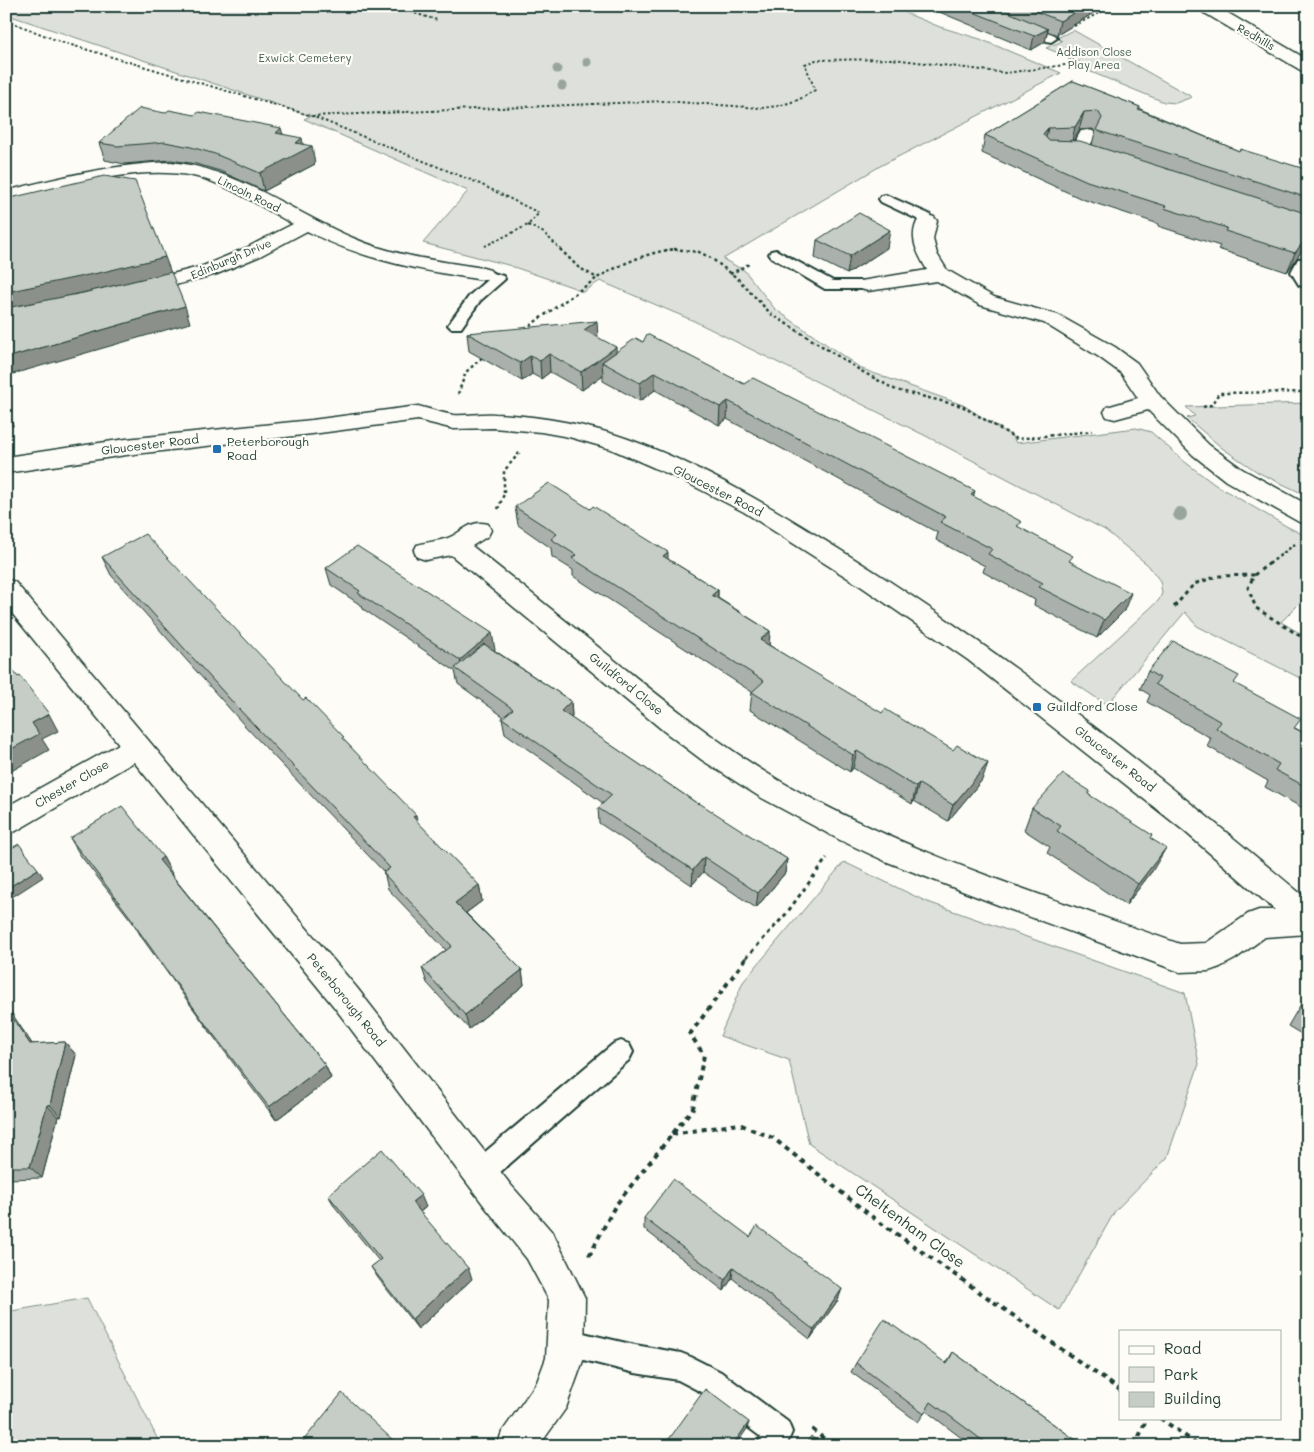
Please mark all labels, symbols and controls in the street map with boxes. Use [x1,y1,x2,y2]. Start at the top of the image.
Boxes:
street label: Redhills [1235,20,1278,53]
park label: Addison Close Play Area [1056,44,1132,72]
park label: Exwick Cemetery [259,50,352,65]
street label: Lincoln Road [215,172,283,215]
street label: Edinburgh Drive [188,235,274,282]
street label: Gloucester Road [100,430,200,458]
place label: Peterborough Road [227,433,309,463]
marker: Peterborough Road [211,443,223,455]
street label: Gloucester Road [671,461,766,520]
street label: Guildford Close [586,648,667,718]
place label: Guildford Close [1047,698,1138,714]
marker: Guildford Close [1031,701,1043,713]
street label: Gloucester Road [1072,722,1160,795]
street label: Chester Close [32,755,111,811]
street label: Peterborough Road [304,949,390,1050]
street label: Cheltenham Close [852,1179,969,1272]
legend [1119,1330,1282,1420]
text: Road [1164,1338,1201,1358]
text: Park [1164,1364,1198,1384]
text: Building [1164,1388,1221,1408]

